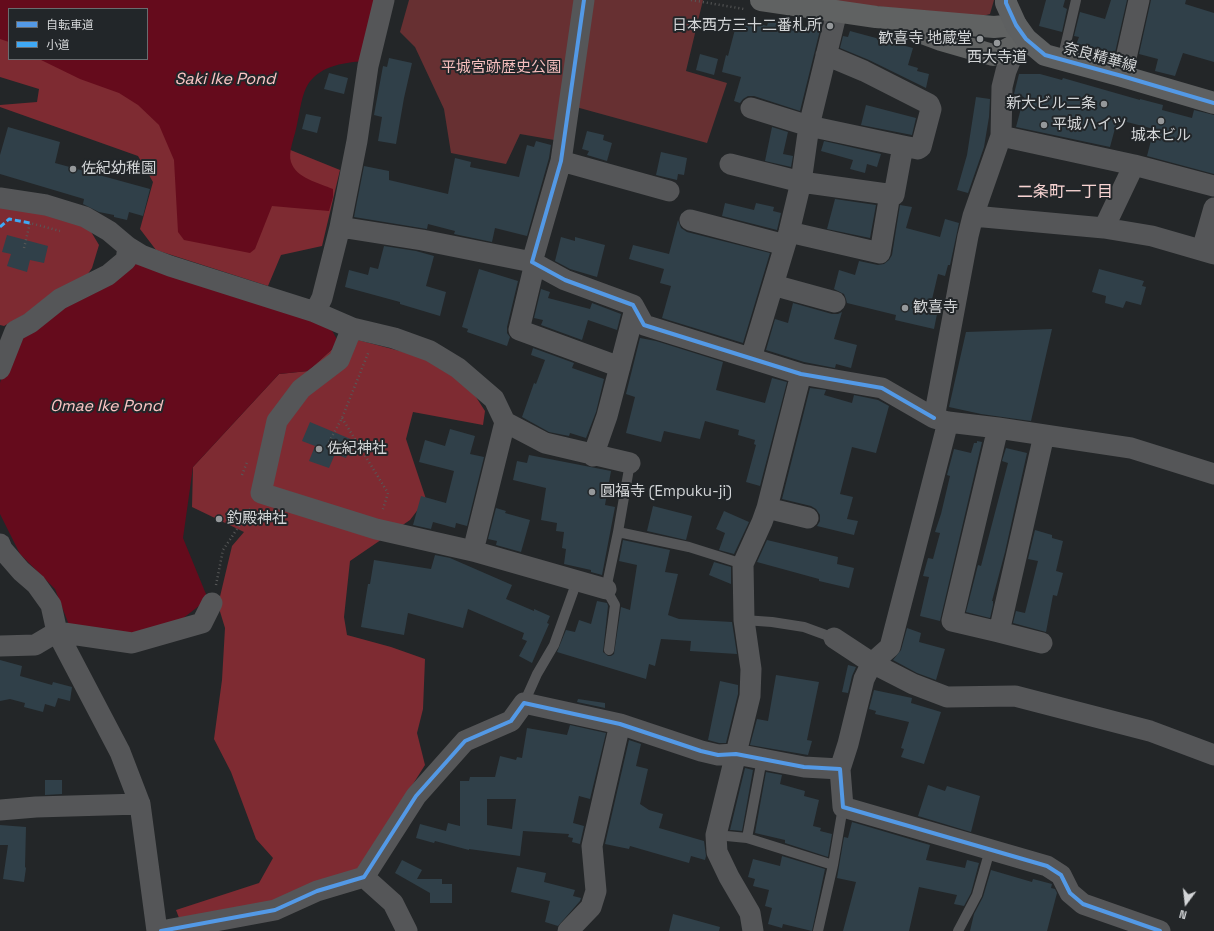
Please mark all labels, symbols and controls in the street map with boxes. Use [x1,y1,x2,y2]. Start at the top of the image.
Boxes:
legend [8,8,148,60]
text: 自転車道 [46,17,94,33]
place label: 日本西方三十二番札所 [672,17,822,35]
marker: 日本西方三十二番札所 [825,21,835,31]
place label: 歓喜寺 地蔵堂 [878,30,972,48]
marker: 歓喜寺 地蔵堂 [975,34,985,44]
text: 小道 [46,37,70,53]
marker: 西大寺道 [992,38,1002,48]
street label: 奈良精華線 [1061,40,1139,76]
place label: 西大寺道 [967,49,1027,67]
park label: 平城宮跡歴史公園 [441,59,561,77]
water label: Saki Ike Pond [175,70,275,90]
place label: 新大ビル二条 [1006,95,1096,113]
marker: 新大ビル二条 [1099,99,1109,109]
place label: 平城ハイツ [1052,116,1127,134]
marker: 城本ビル [1156,116,1166,126]
marker: 平城ハイツ [1039,120,1049,130]
place label: 城本ビル [1131,127,1191,145]
place label: 佐紀幼稚園 [81,160,156,178]
marker: 佐紀幼稚園 [68,164,78,174]
district label: 二条町一丁目 [1017,183,1113,203]
place label: 歓喜寺 [913,299,958,317]
marker: 歓喜寺 [900,303,910,313]
water label: Omae Ike Pond [50,397,162,417]
place label: 佐紀神社 [327,440,387,458]
marker: 佐紀神社 [314,444,324,454]
place label: 圓福寺 (Empuku-ji) [600,483,732,501]
marker: 圓福寺 (Empuku-ji) [587,487,597,497]
place label: 釣殿神社 [227,510,287,528]
marker: 釣殿神社 [214,514,224,524]
north arrow [1166,883,1206,923]
text: N [1178,907,1188,922]

